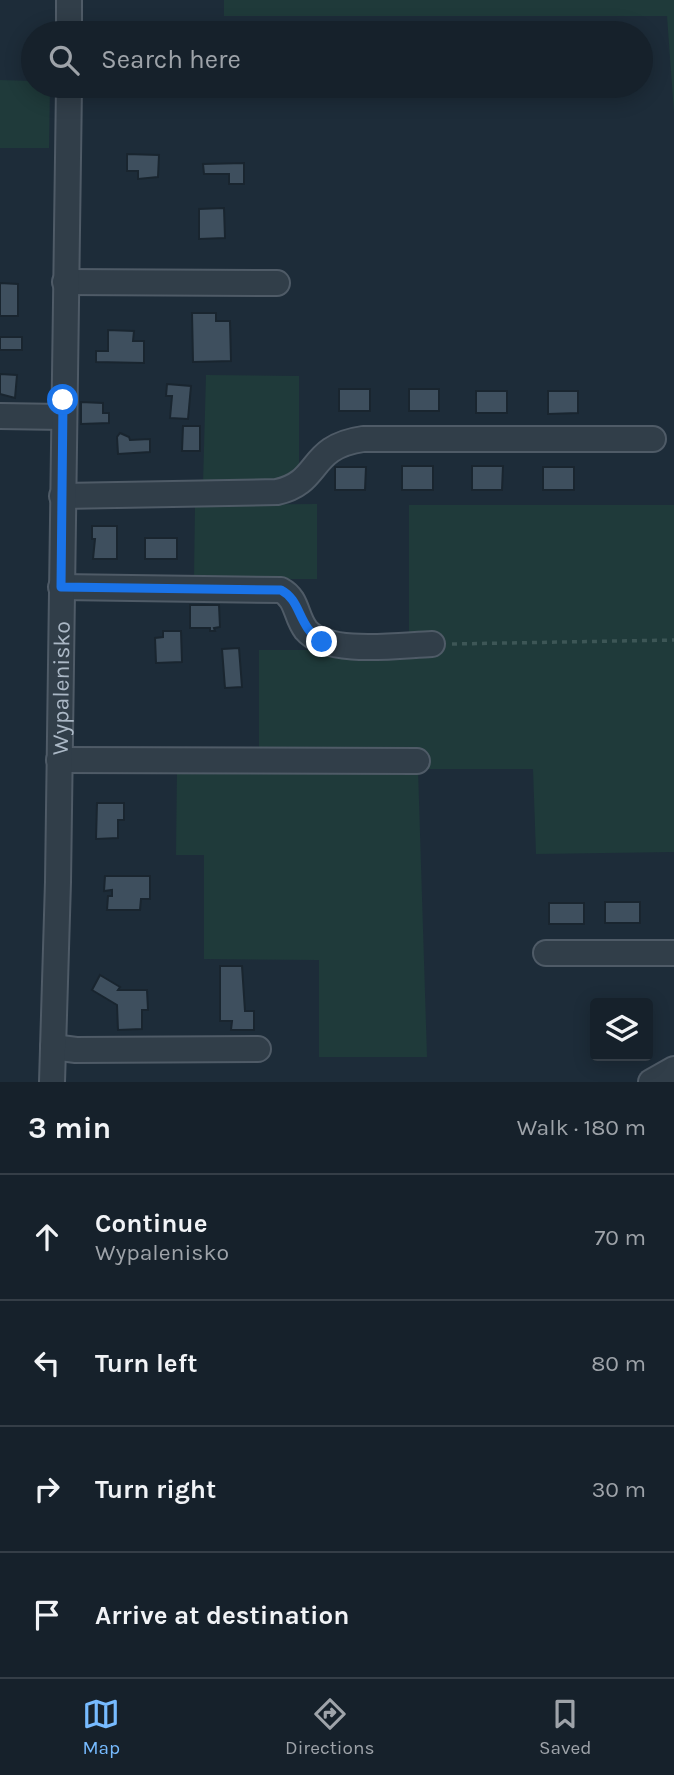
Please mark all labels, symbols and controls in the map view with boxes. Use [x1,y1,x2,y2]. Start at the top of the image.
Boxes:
search box [21,21,653,98]
icon: search [45,41,83,79]
text: Search here [101,44,241,75]
route start [47,384,78,415]
street label: Wypalenisko [47,621,76,755]
route end [306,626,337,657]
map controls [590,998,653,1061]
button: layers [590,998,653,1061]
text: 3 min [28,1110,111,1146]
text: Walk · 180 m [517,1114,646,1141]
text: Continue [95,1208,207,1239]
icon: ahead [28,1218,66,1256]
text: 70 m [595,1224,646,1251]
text: Wypalenisko [95,1239,229,1266]
icon: left [28,1344,66,1382]
text: Turn left [95,1348,197,1379]
text: 80 m [591,1350,646,1377]
icon: right [28,1470,66,1508]
text: Turn right [95,1474,216,1505]
text: 30 m [592,1476,646,1503]
icon: arrive [28,1596,66,1634]
text: Arrive at destination [95,1600,349,1631]
tab: Map [82,1695,120,1759]
tab: Directions [285,1695,374,1759]
tab: Saved [539,1695,592,1759]

